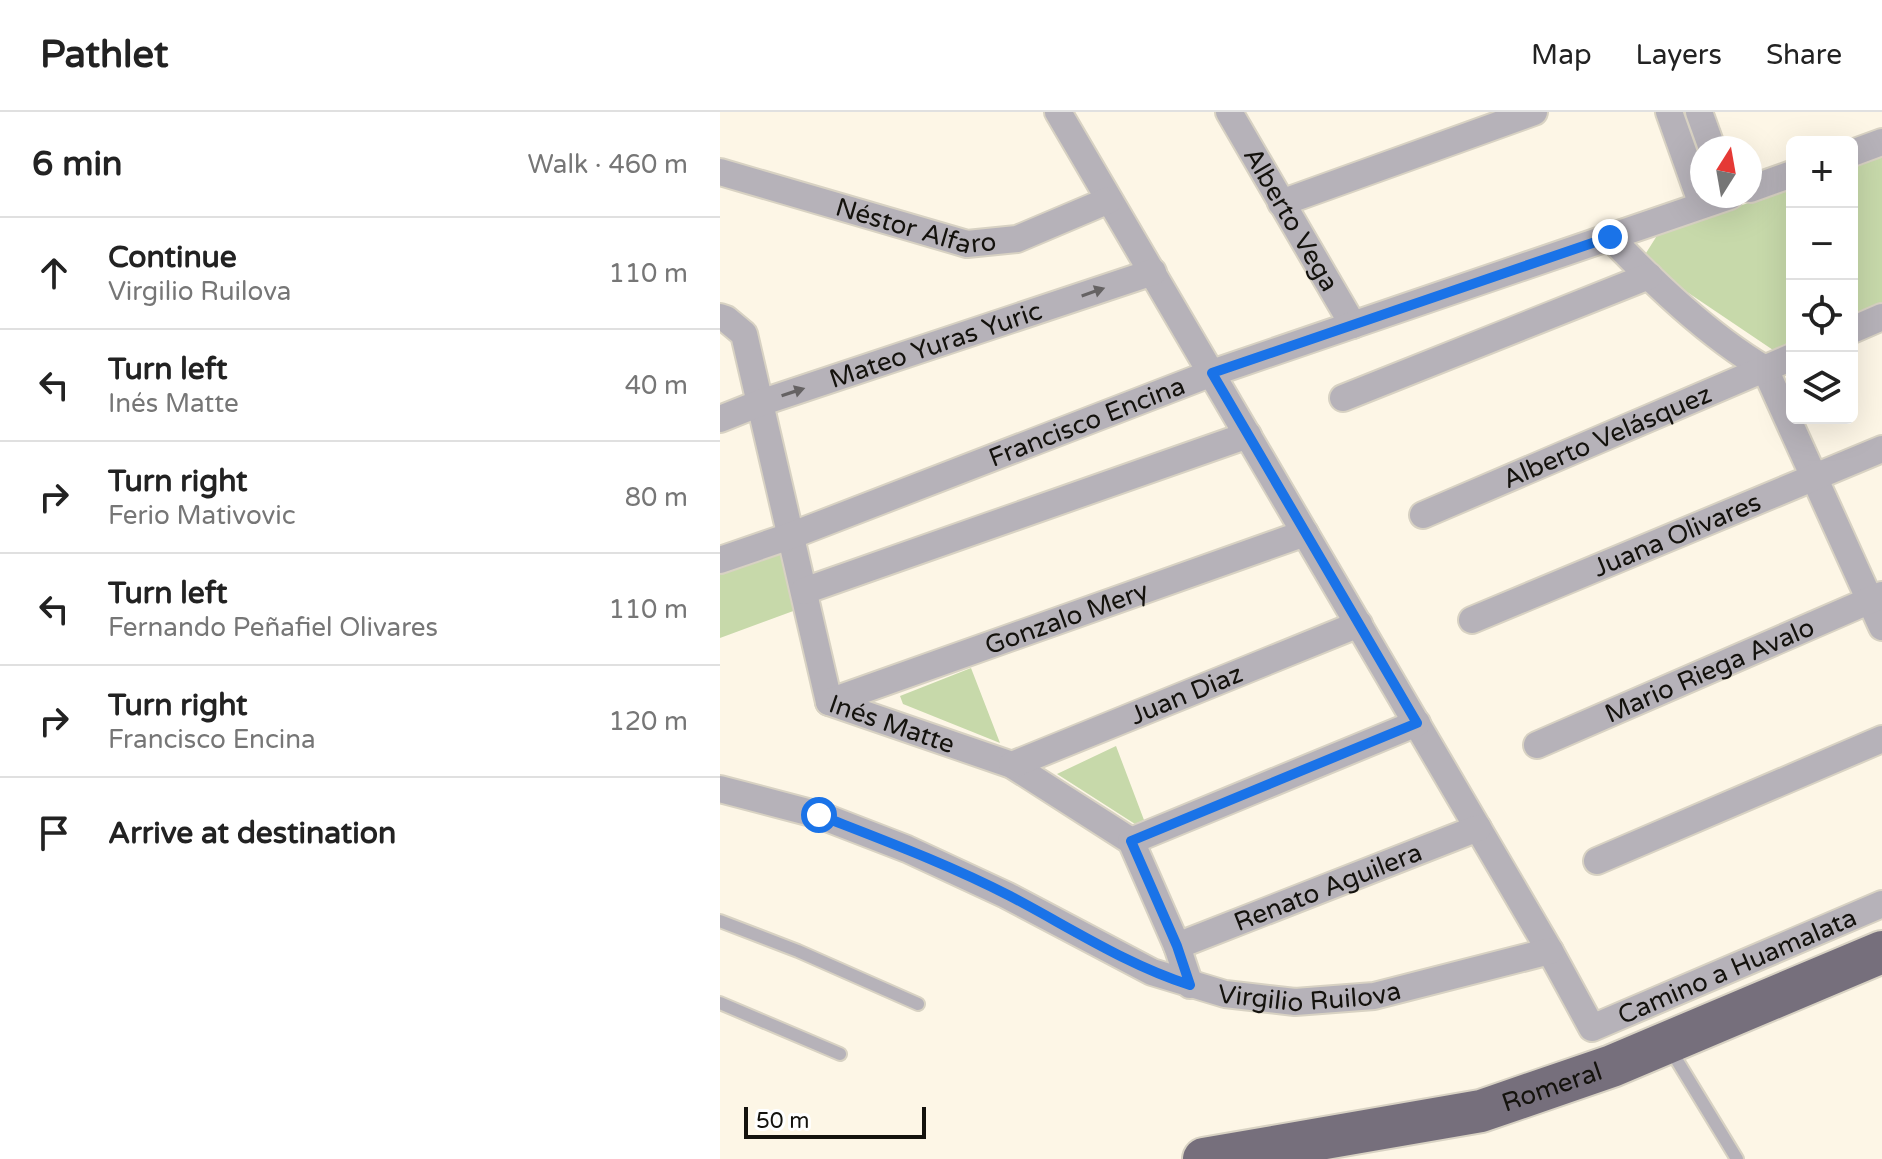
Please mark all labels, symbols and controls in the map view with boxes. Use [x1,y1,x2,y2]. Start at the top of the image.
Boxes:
text: Pathlet [40,32,169,78]
text: Map [1531,38,1592,72]
text: Layers [1636,38,1722,72]
text: Share [1766,38,1842,72]
north arrow [1690,136,1762,208]
map controls [1786,136,1858,424]
button: + [1786,136,1858,208]
street label: Alberto Vega [1237,142,1345,297]
text: 6 min [32,144,123,185]
text: Walk · 460 m [528,149,688,180]
street label: Néstor Alfaro [832,192,998,260]
button: − [1786,208,1858,280]
route end [1592,219,1628,255]
text: Continue [108,239,237,276]
icon: ahead [32,251,76,295]
text: 110 m [608,258,688,289]
text: Virgilio Ruilova [108,276,291,307]
button: locate [1786,280,1858,352]
one-way arrow [1081,286,1105,298]
street label: Mateo Yuras Yuric [825,295,1046,395]
text: Turn left [108,351,227,388]
button: layers [1786,352,1858,424]
icon: left [32,363,76,407]
text: 40 m [625,370,688,401]
street label: Francisco Encina [984,370,1189,474]
street label: Alberto Velásquez [1498,378,1716,495]
one-way arrow [781,386,805,398]
text: Inés Matte [108,388,239,419]
text: Turn right [108,463,248,500]
icon: right [32,475,76,519]
text: 80 m [625,482,688,513]
street label: Juana Olivares [1589,486,1766,584]
text: Ferio Mativovic [108,500,296,531]
text: Turn left [108,575,227,612]
street label: Gonzalo Mery [981,575,1153,661]
icon: left [32,587,76,631]
text: 110 m [608,594,688,625]
street label: Mario Riega Avalo [1600,611,1819,730]
text: Fernando Peñafiel Olivares [108,612,438,643]
street label: Juan Diaz [1126,658,1247,731]
text: Turn right [108,687,248,724]
street label: Inés Matte [825,688,959,760]
icon: right [32,699,76,743]
text: 120 m [608,706,688,737]
text: Francisco Encina [108,724,316,755]
route start [801,797,837,833]
icon: arrive [32,811,76,855]
text: Arrive at destination [108,815,396,852]
street label: Renato Aguilera [1230,837,1426,938]
street label: Camino a Huamalata [1613,902,1861,1031]
street label: Virgilio Ruilova [1216,975,1404,1019]
street label: Romeral [1498,1056,1606,1119]
scale bar [744,1103,926,1139]
text: 50 m [756,1108,810,1134]

